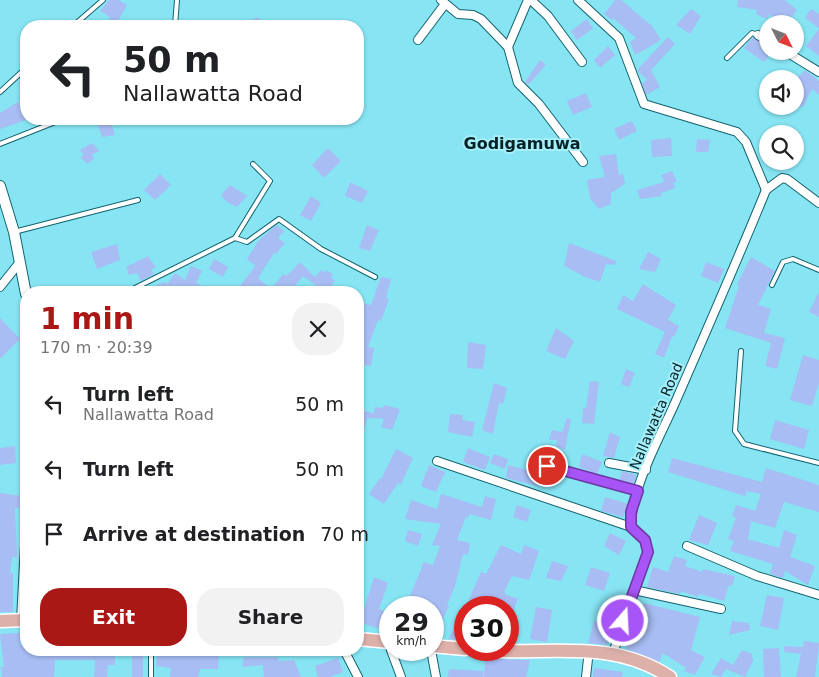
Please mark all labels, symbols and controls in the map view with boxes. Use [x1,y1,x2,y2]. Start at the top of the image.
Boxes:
north arrow [759,15,804,60]
map controls [759,15,804,170]
icon: left [40,40,105,105]
text: 50 m [123,40,220,80]
button: sound [759,70,804,115]
text: Nallawatta Road [123,81,303,106]
button: search [759,125,804,170]
district label: Godigamuwa [464,134,580,153]
text: 1 min [40,301,134,336]
button: close [292,303,344,355]
text: 170 m · 20:39 [40,338,153,357]
street label: Nallawatta Road [626,360,686,472]
text: Turn left [83,383,174,405]
icon: left [40,390,68,418]
text: 50 m [295,393,344,415]
text: Nallawatta Road [83,405,214,424]
pin [526,445,568,487]
icon: arrive [533,452,561,480]
icon: left [40,455,68,483]
text: Turn left [83,458,174,480]
text: 50 m [295,458,344,480]
icon: arrive [40,520,68,548]
text: Arrive at destination [83,523,305,545]
text: 70 m [320,523,369,545]
button: Exit [40,588,187,646]
button: Share [197,588,344,646]
position arrow [596,594,648,646]
speed limit sign: 30 [454,596,519,661]
text: 29 [394,608,429,637]
text: km/h [396,634,427,648]

